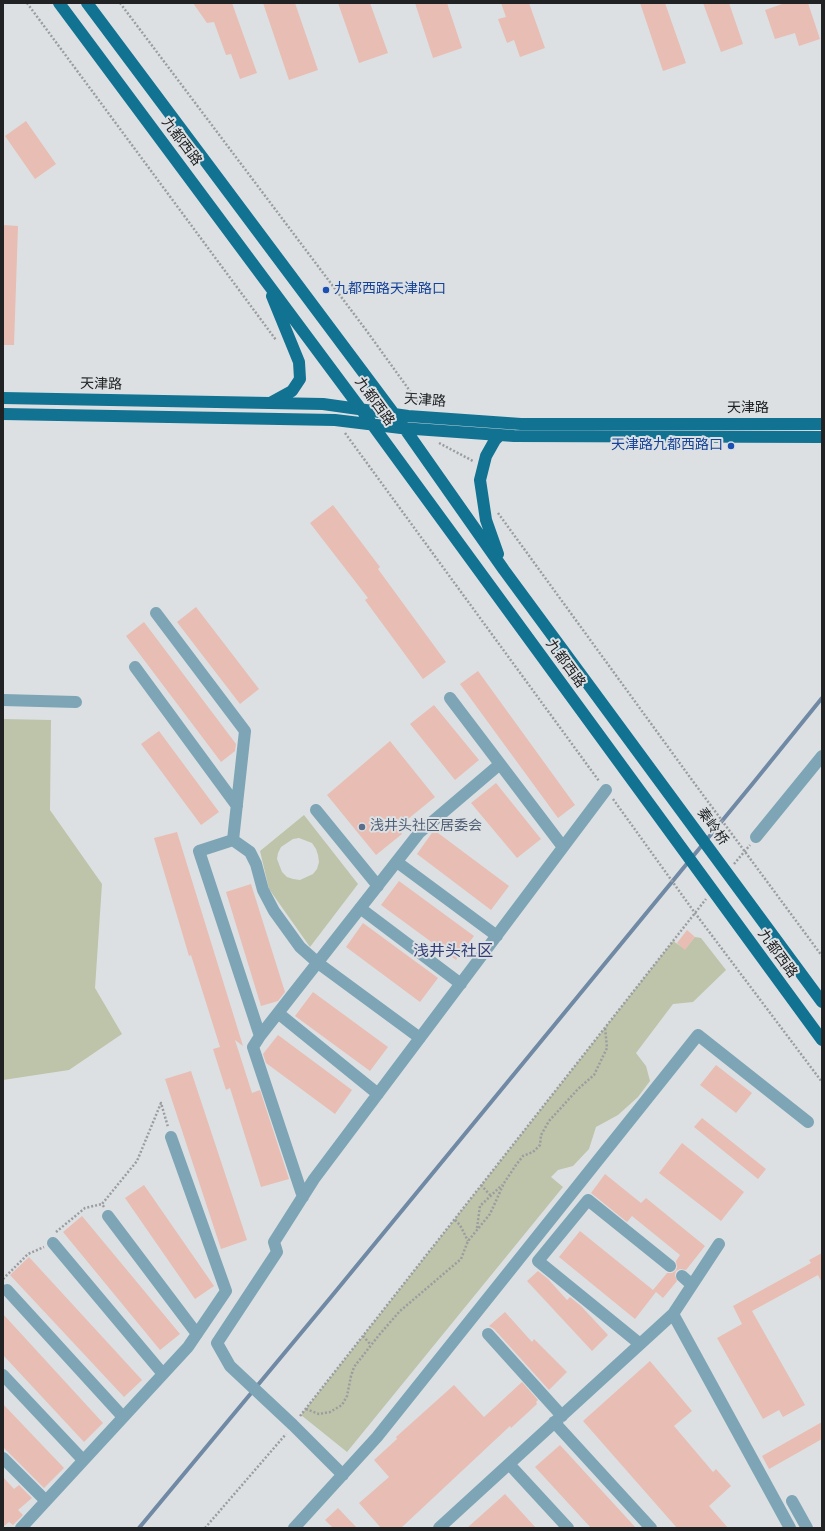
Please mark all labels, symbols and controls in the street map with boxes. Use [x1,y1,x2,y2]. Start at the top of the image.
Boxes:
street label: 九都西路 [157,115,205,169]
place label: 九都西路天津路口 [334,282,446,298]
marker: 九都西路天津路口 [321,285,331,295]
street label: 九都西路 [351,374,397,430]
street label: 天津路 [80,376,122,394]
street label: 天津路 [403,391,447,411]
street label: 天津路 [727,401,769,417]
place label: 天津路九都西路口 [611,438,723,454]
marker: 天津路九都西路口 [726,441,736,451]
street label: 九都西路 [542,636,588,692]
street label: 秦岭桥 [693,805,731,849]
place label: 浅井头社区居委会 [370,819,482,835]
marker: 浅井头社区居委会 [357,822,367,832]
street label: 九都西路 [754,926,800,982]
district label: 浅井头社区 [413,942,493,962]

